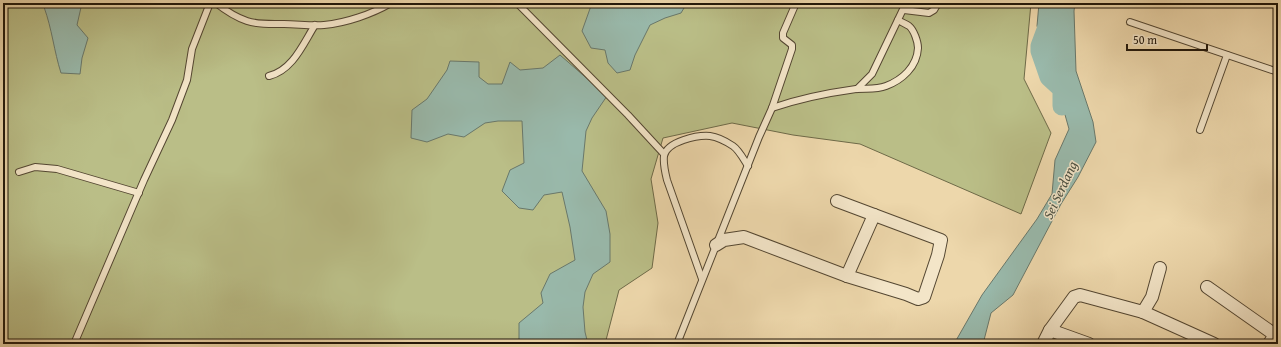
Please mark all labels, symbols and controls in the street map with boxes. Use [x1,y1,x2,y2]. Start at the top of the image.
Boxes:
scale bar [1127,26,1207,52]
text: 50 m [1133,31,1157,48]
water label: Sei Serdang [1038,157,1082,222]

